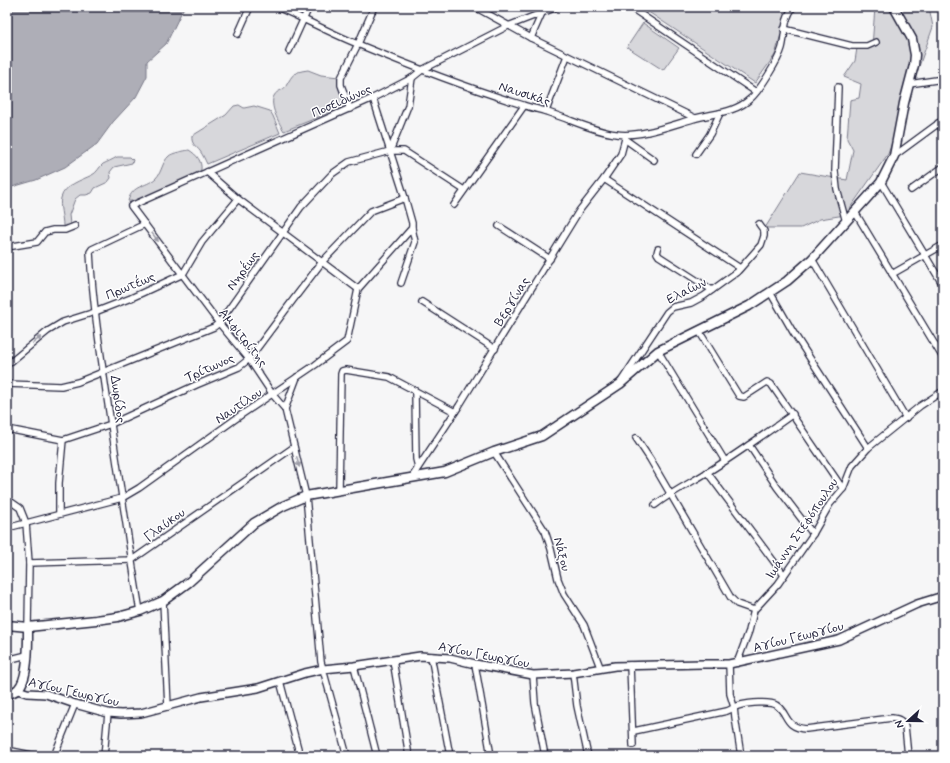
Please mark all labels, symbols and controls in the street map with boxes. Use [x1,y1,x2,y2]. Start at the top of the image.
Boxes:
street label: Ναυσικάς [497,78,553,111]
street label: Ποσειδώνος [309,81,374,122]
one-way arrow [151,232,159,243]
street label: Νηρέως [223,247,263,294]
street label: Πρωτέως [103,268,158,304]
street label: Βεργίνας [490,274,534,330]
street label: Ελαίων [664,274,710,309]
street label: Αμφιτρίτης [215,305,271,371]
one-way arrow [31,335,42,344]
street label: Τρίτωνος [182,350,237,387]
street label: Δωρίδος [106,374,129,424]
street label: Ναυτίλου [212,384,266,428]
one-way arrow [295,456,301,468]
street label: Ιωάννη Στεφόπουλου [762,475,843,583]
street label: Γλαύκου [141,504,189,546]
street label: Νάξου [549,535,574,573]
street label: Αγίου Γεωργίου [751,618,845,657]
street label: Αγίου Γεωργίου [437,638,531,673]
street label: Αγίου Γεωργίου [27,674,121,711]
north arrow [888,701,928,741]
text: N [892,718,907,730]

